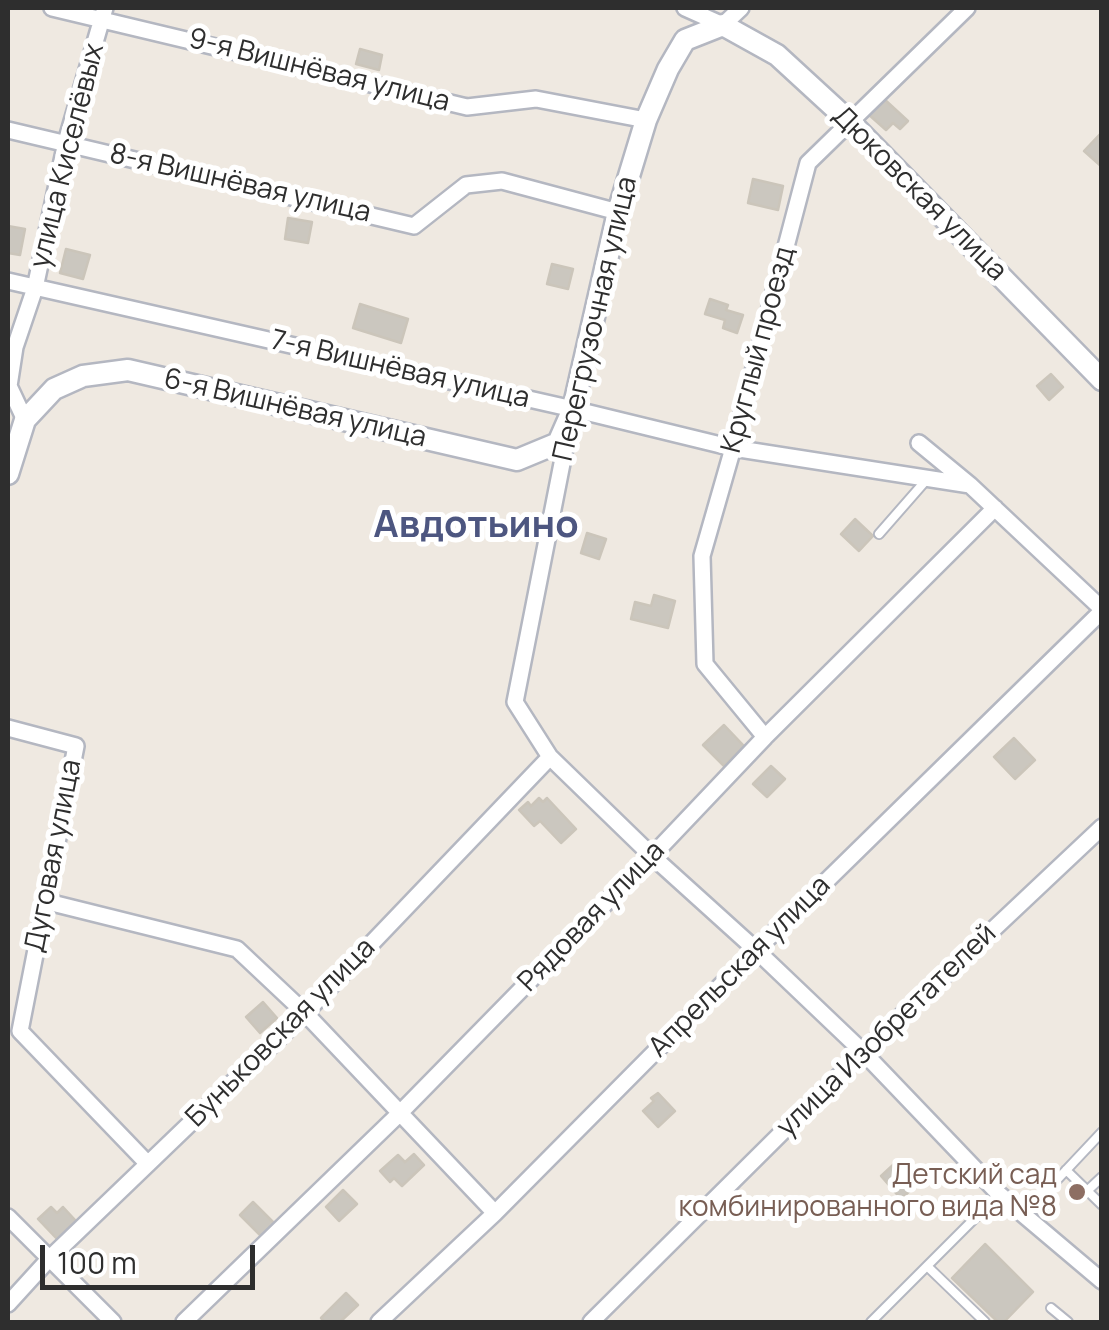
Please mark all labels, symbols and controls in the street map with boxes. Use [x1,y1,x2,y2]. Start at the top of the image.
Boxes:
street label: 9-я Вишнёвая улица [185,22,453,120]
street label: улица Киселёвых [24,40,112,272]
street label: Дюковская улица [825,100,1013,288]
street label: 8-я Вишнёвая улица [106,138,374,230]
street label: Перегрузочная улица [547,174,645,464]
street label: Круглый проезд [715,243,803,457]
street label: 7-я Вишнёвая улица [267,324,533,416]
street label: 6-я Вишнёвая улица [161,362,429,456]
district label: Авдотьино [373,503,579,549]
street label: Дуговая улица [19,757,89,955]
street label: Рядовая улица [512,835,672,999]
street label: Апрельская улица [642,869,838,1065]
street label: улица Изобретателей [770,918,1004,1144]
street label: Буньковская улица [180,932,382,1134]
place label: Детский сад комбинированного вида №8 [678,1159,1057,1225]
marker: Детский сад комбинированного вида №8 [1066,1181,1088,1203]
scale bar [45,1225,260,1287]
text: 100 m [57,1242,137,1283]

